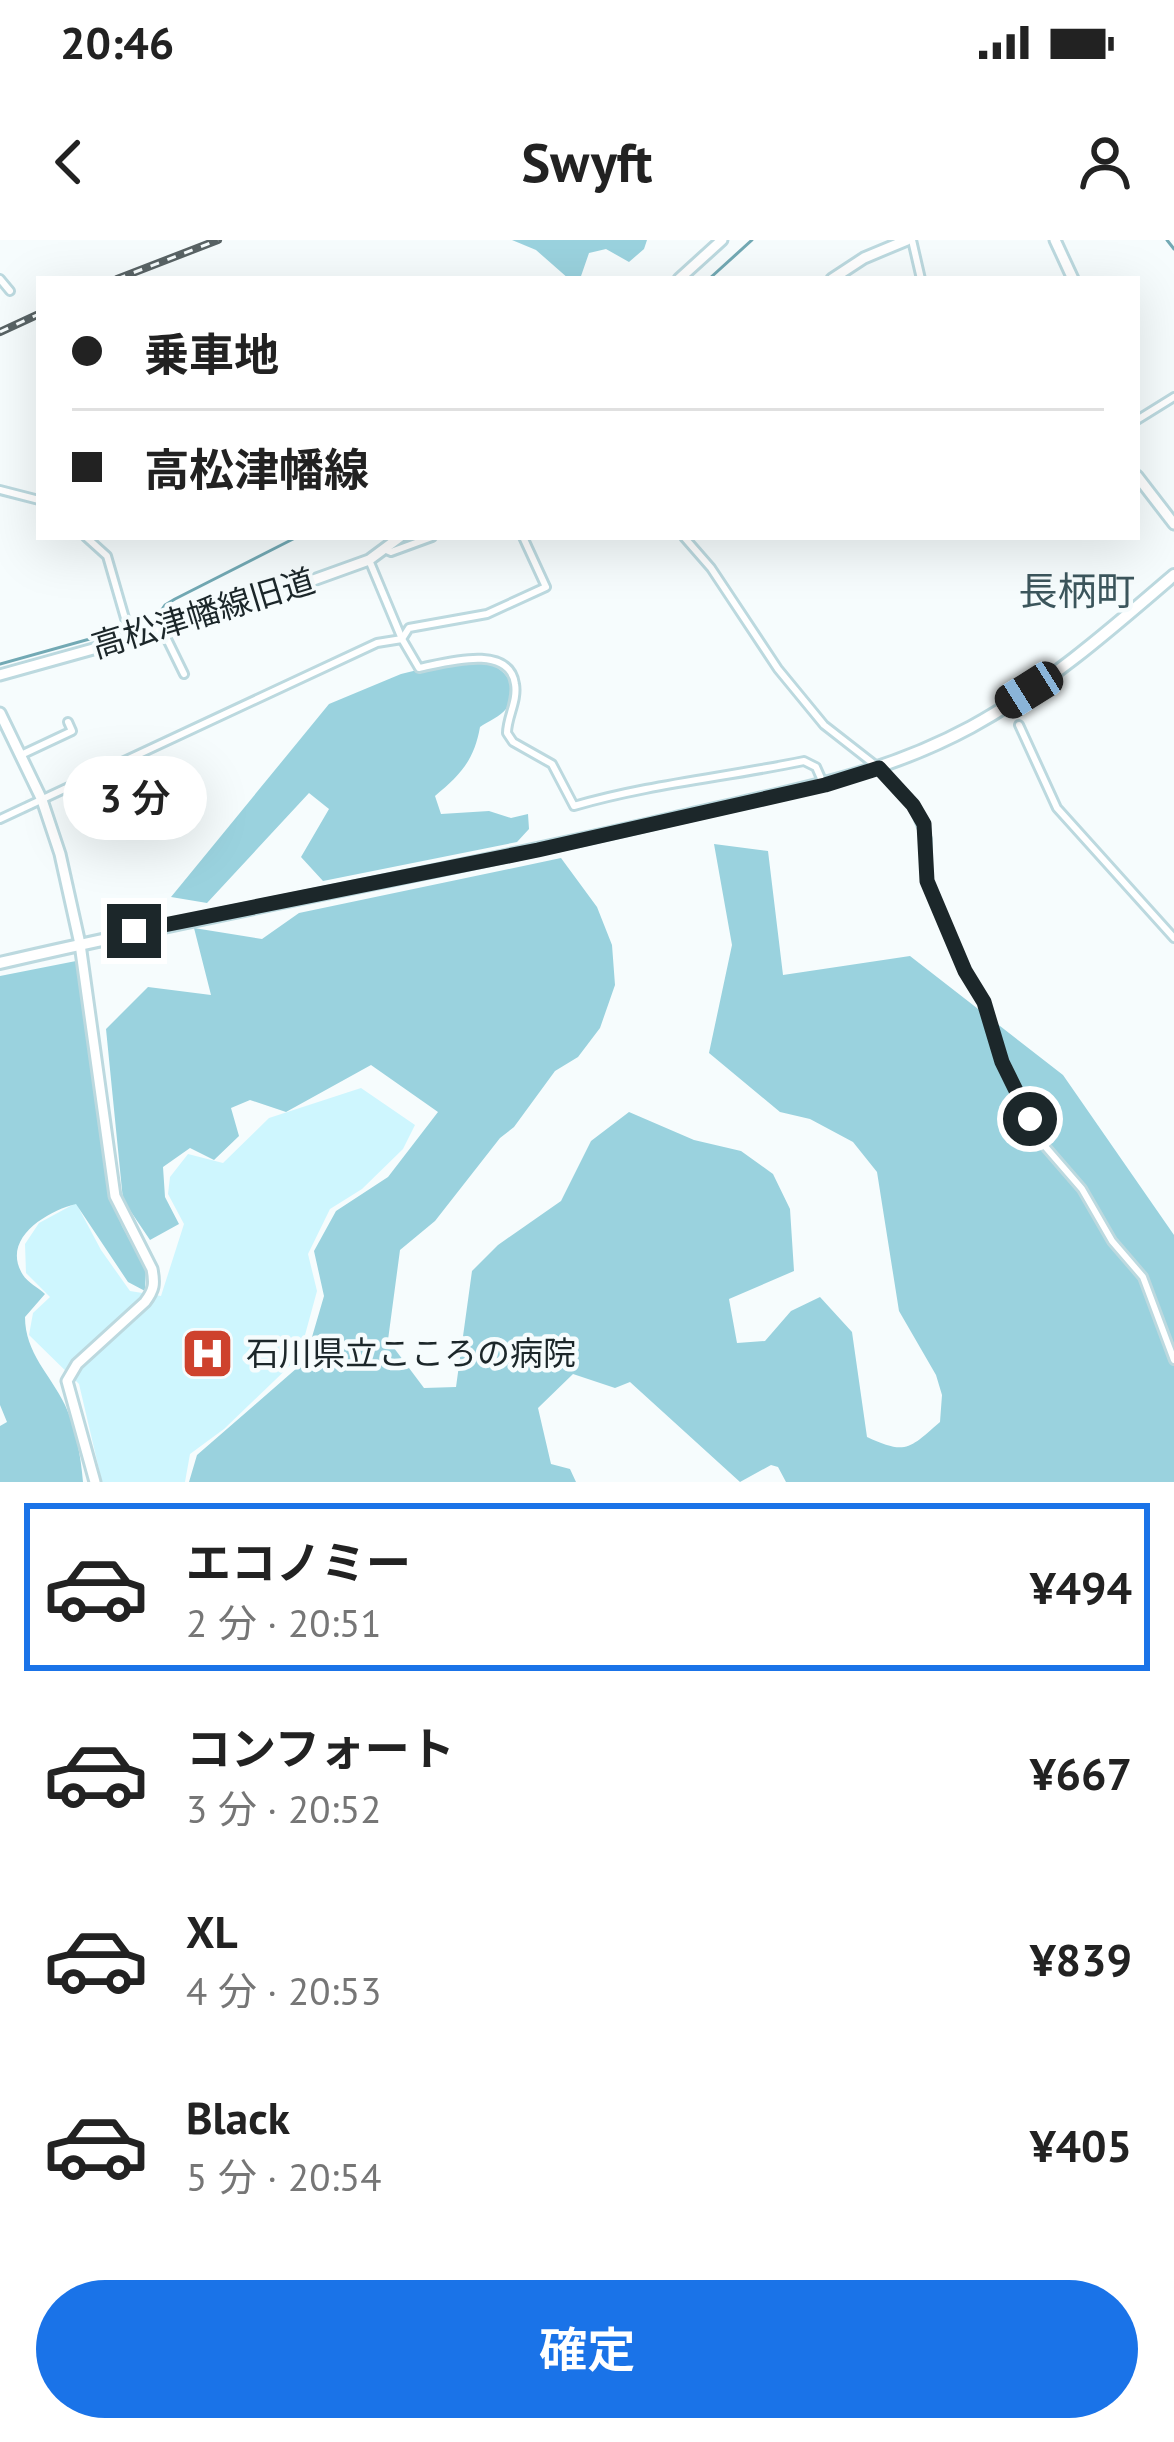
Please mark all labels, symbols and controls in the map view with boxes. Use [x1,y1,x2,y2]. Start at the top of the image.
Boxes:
text: 20:46 [60,13,174,71]
text: Swyft [522,127,652,197]
icon: back [36,129,102,195]
icon: person [1072,129,1138,195]
text: 乗車地 [144,325,279,383]
text: 高松津幡線 [144,440,369,498]
street label: 高松津幡線旧道 [86,558,320,667]
district label: 長柄町 [1018,565,1136,616]
car [989,656,1069,724]
callout: 3 分 [62,757,206,841]
text: 3 分 [100,772,170,823]
route end [107,904,161,958]
route start [1003,1092,1057,1146]
hospital icon: 石川県立こころの病院 [179,1325,235,1381]
place label: 石川県立こころの病院 [246,1331,576,1374]
icon: car [42,1533,150,1641]
text: エコノミー [186,1533,411,1591]
text: ¥494 [1030,1558,1132,1616]
text: 2 分 · 20:51 [186,1597,381,1648]
icon: car [42,1719,150,1827]
text: コンフォート [186,1719,455,1777]
text: ¥667 [1030,1744,1132,1802]
text: 3 分 · 20:52 [186,1783,381,1834]
text: XL [186,1902,238,1960]
icon: car [42,1905,150,2013]
text: ¥839 [1030,1930,1132,1988]
text: 4 分 · 20:53 [186,1965,381,2016]
text: Black [186,2088,290,2146]
icon: car [42,2091,150,2199]
text: ¥405 [1030,2116,1132,2174]
text: 5 分 · 20:54 [186,2151,381,2202]
button: 確定 [36,2280,1138,2418]

